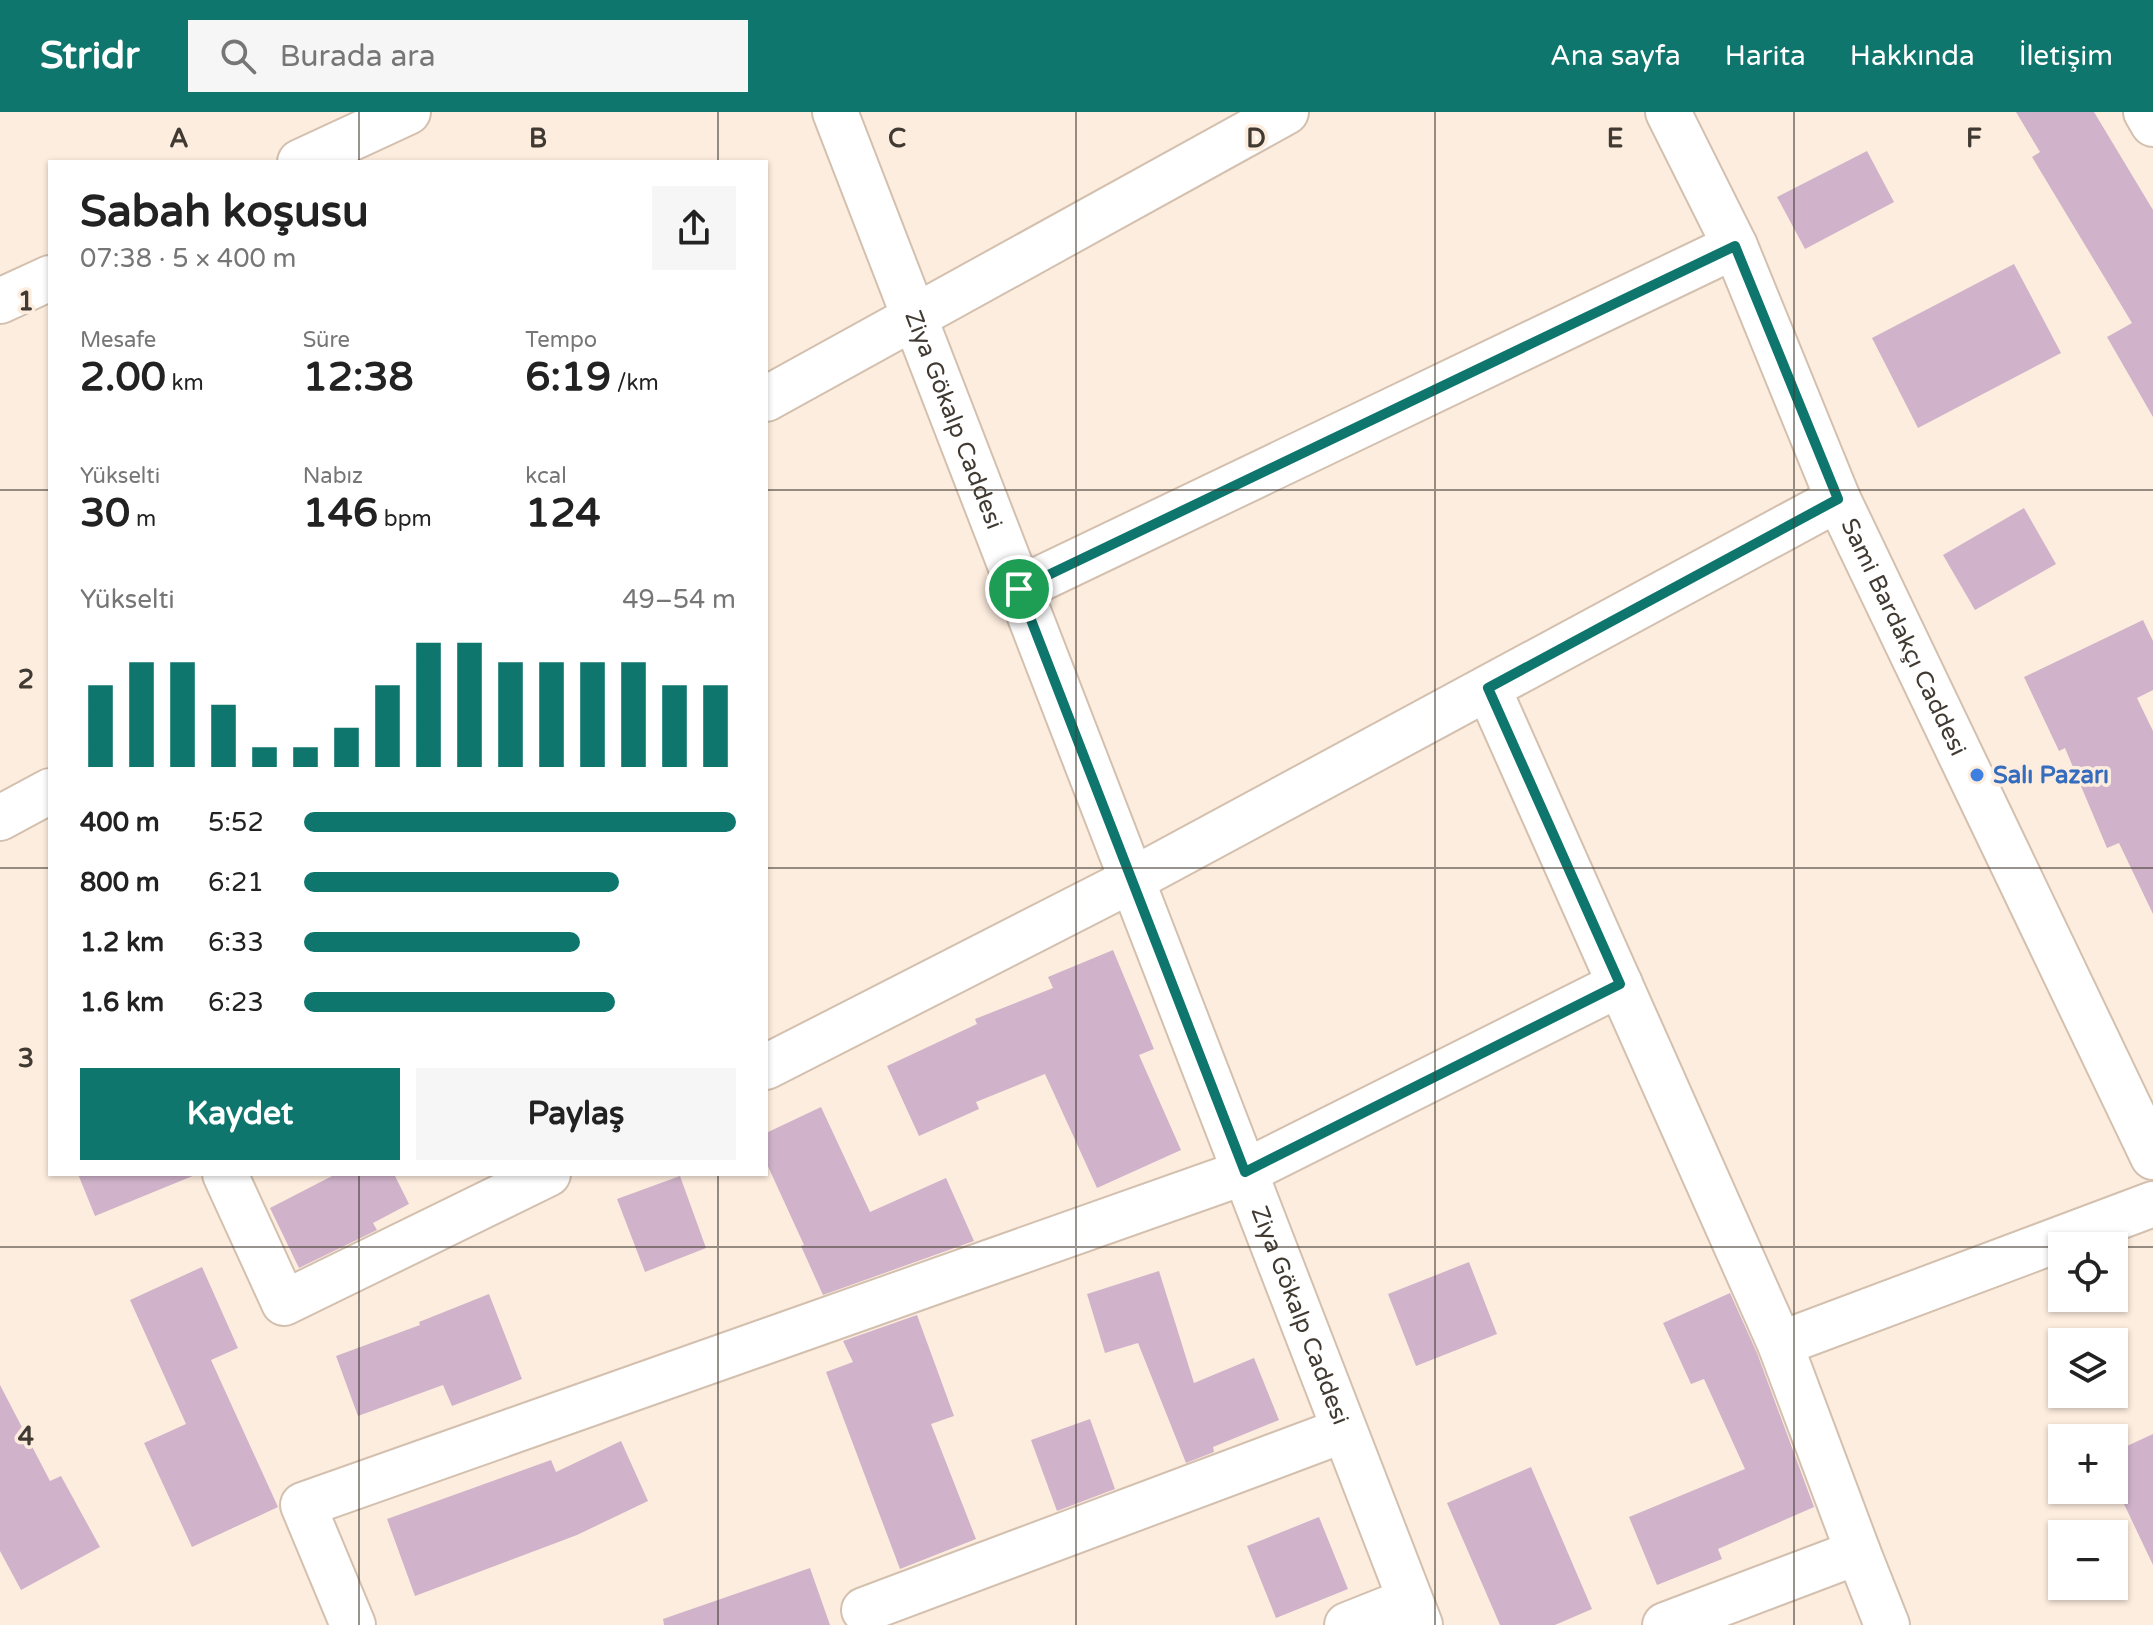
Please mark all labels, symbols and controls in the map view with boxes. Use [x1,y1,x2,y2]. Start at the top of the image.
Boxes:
search box [188,20,748,92]
text: Stridr [40,33,140,79]
icon: search [216,34,260,78]
text: Burada ara [280,38,436,75]
text: Ana sayfa [1550,39,1681,73]
text: Harita [1725,39,1806,73]
text: Hakkında [1850,39,1975,73]
text: İletişim [2019,39,2113,73]
text: A [169,123,189,154]
text: B [529,123,547,154]
text: C [888,123,906,154]
text: D [1246,123,1266,154]
text: E [1607,123,1623,154]
text: F [1966,123,1982,154]
text: Sabah koşusu [80,186,369,239]
button: share [652,186,736,270]
text: 07:38 · 5 × 400 m [80,243,296,274]
text: 1 [18,286,34,317]
street label: Ziya Gökalp Caddesi [899,306,1009,533]
text: Mesafe [80,327,156,353]
text: Süre [303,327,350,353]
text: Tempo [525,327,597,353]
text: 2.00 [80,353,166,401]
text: 12:38 [303,353,414,401]
text: 6:19 [525,353,611,401]
text: km [166,370,204,396]
text: /km [611,370,659,396]
text: Yükselti [80,463,160,489]
text: Nabız [303,463,363,489]
text: kcal [525,463,567,489]
text: 30 [80,489,130,537]
text: 146 [303,489,378,537]
text: 124 [525,489,601,537]
text: m [130,506,156,532]
text: bpm [378,506,432,532]
street label: Sami Bardakçı Caddesi [1835,514,1973,760]
pin [985,555,1053,623]
icon: arrive [997,567,1041,611]
text: Yükselti [80,584,175,615]
text: 49–54 m [622,584,736,615]
text: 2 [18,664,34,695]
place label: Salı Pazarı [1993,761,2109,790]
marker: Salı Pazarı [1968,766,1986,784]
text: 400 m [80,807,160,838]
text: 5:52 [208,807,264,838]
text: 800 m [80,867,160,898]
text: 6:21 [208,867,264,898]
text: 1.2 km [80,927,164,958]
text: 6:33 [208,927,264,958]
text: 1.6 km [80,987,164,1018]
text: 6:23 [208,987,264,1018]
text: 3 [18,1043,34,1074]
button: Kaydet [80,1068,400,1160]
button: Paylaş [416,1068,736,1160]
street label: Ziya Gökalp Caddesi [1245,1202,1356,1429]
map controls [2048,1232,2128,1600]
button: locate [2048,1232,2128,1312]
button: layers [2048,1328,2128,1408]
text: 4 [18,1421,34,1452]
button: + [2048,1424,2128,1504]
button: − [2048,1520,2128,1600]

